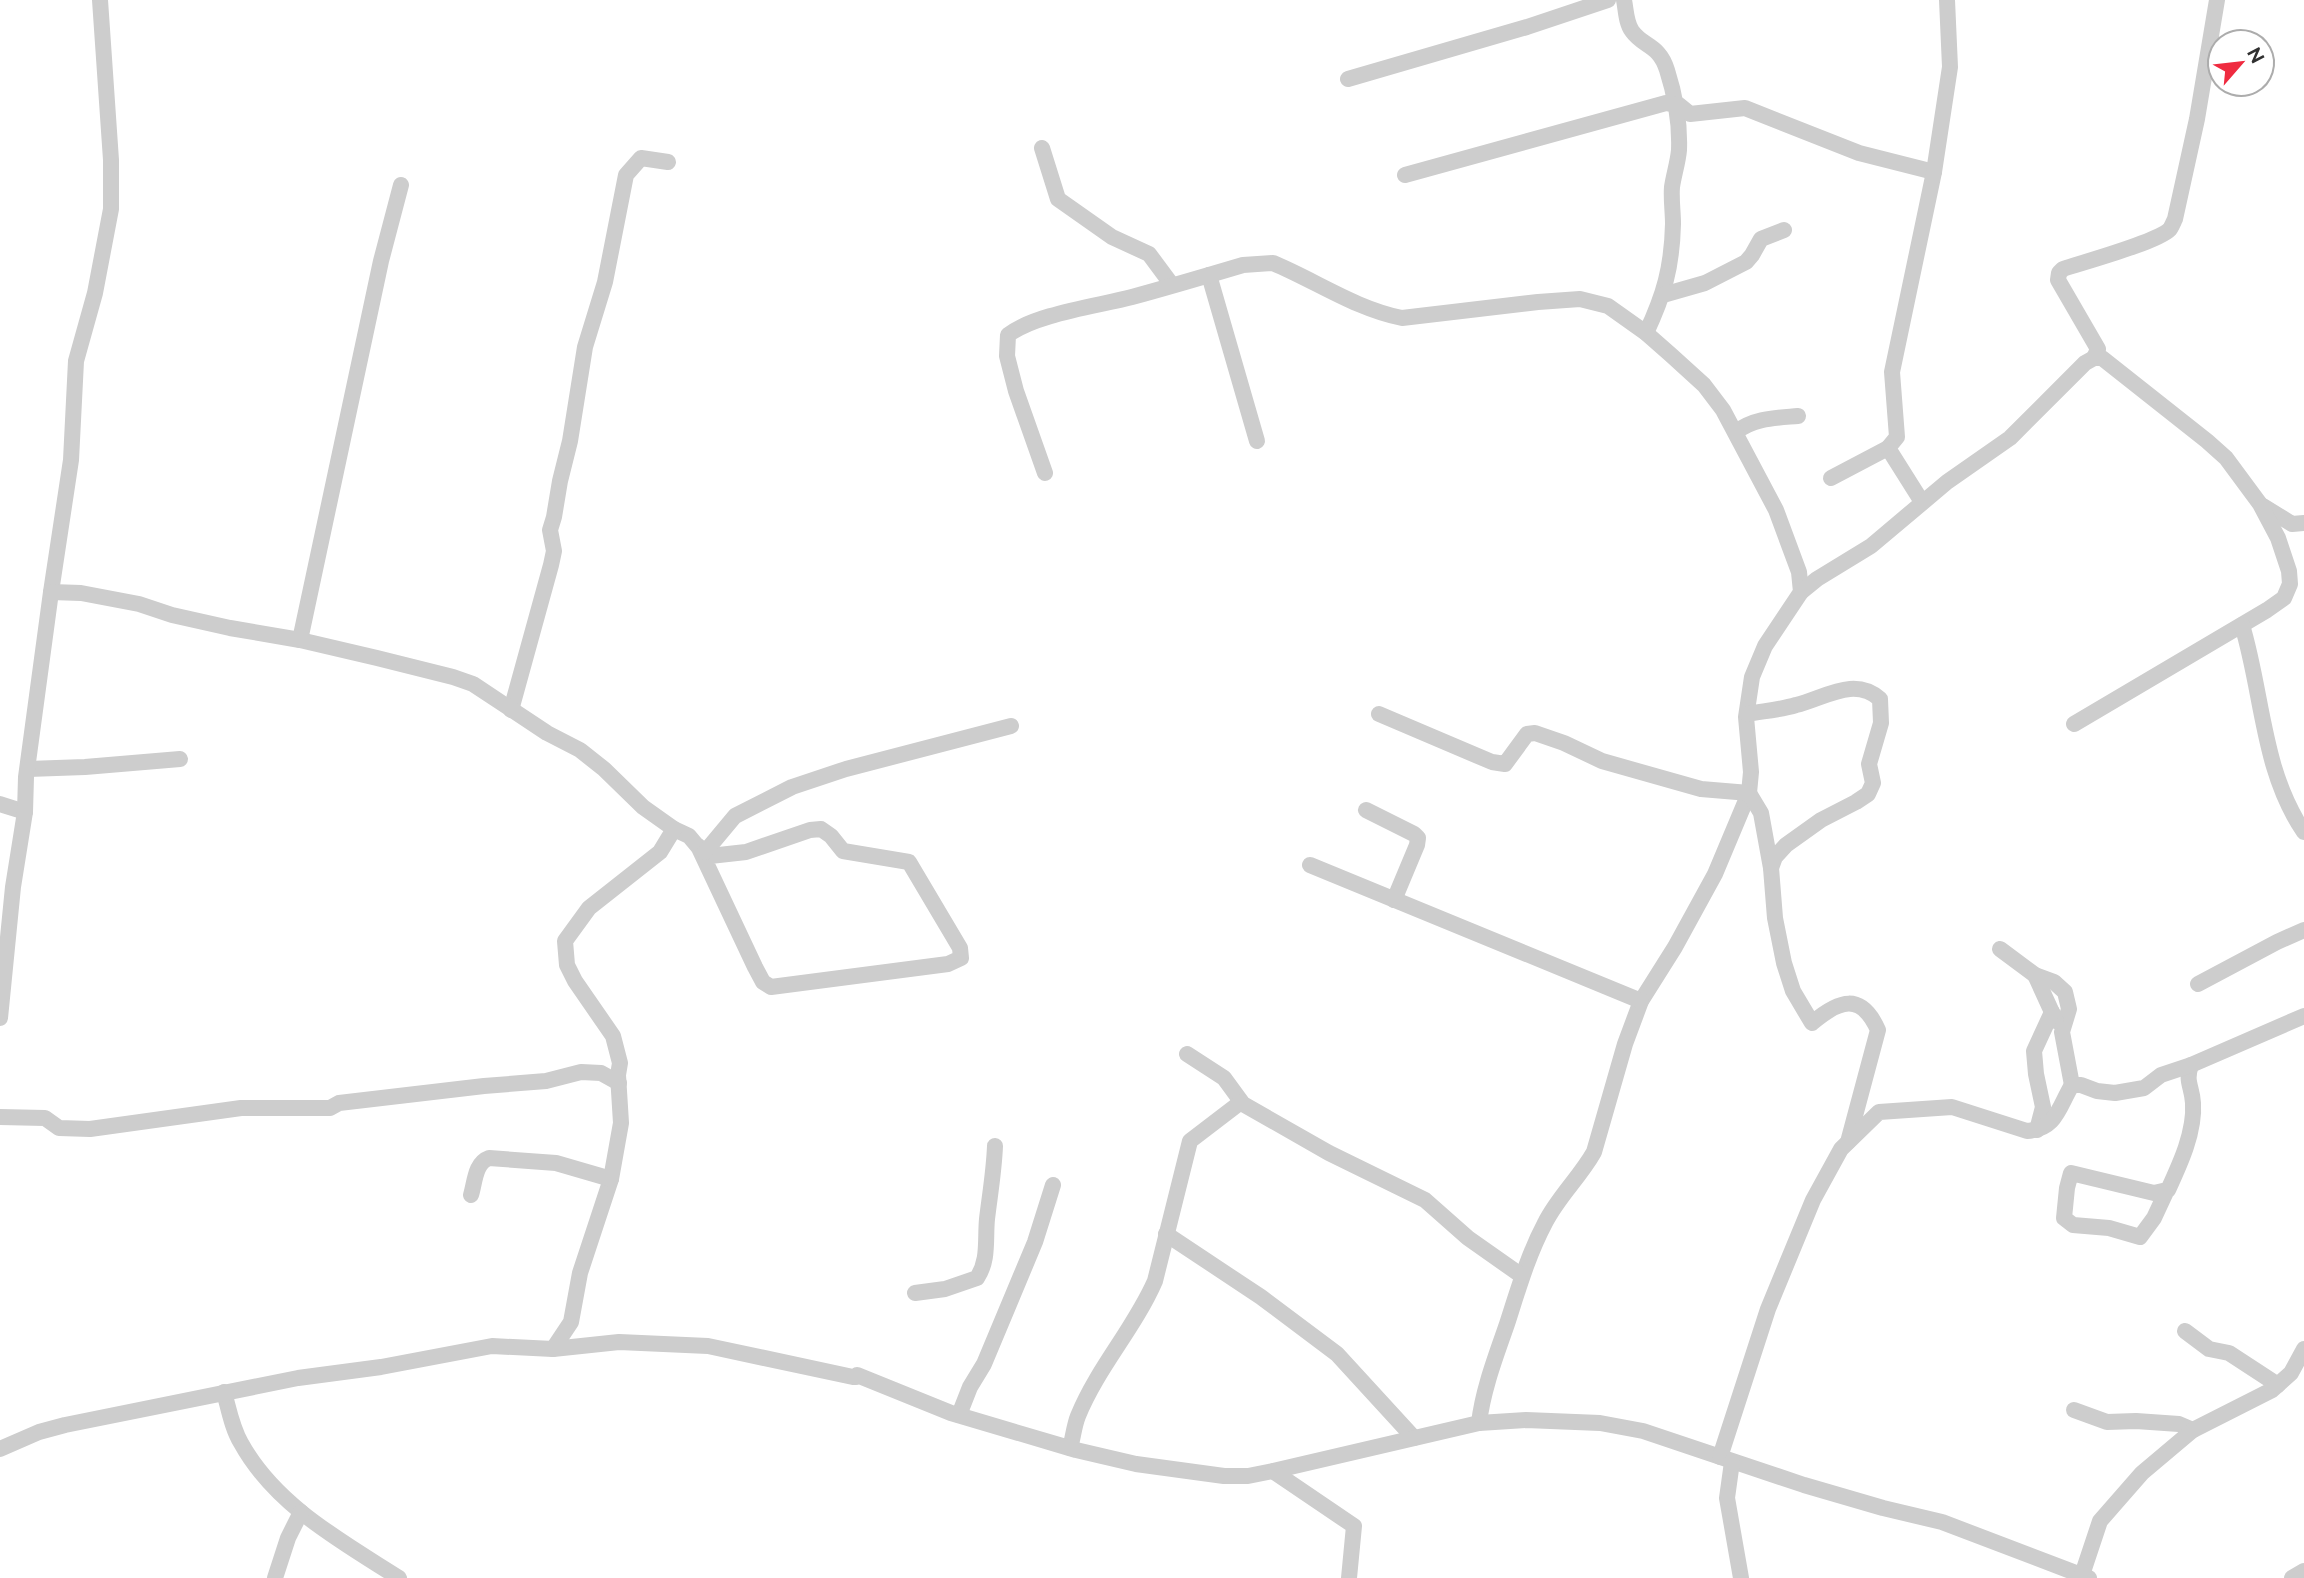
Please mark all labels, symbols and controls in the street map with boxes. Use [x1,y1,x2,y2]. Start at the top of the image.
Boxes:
north arrow [2206,28,2276,98]
text: N [2243,43,2269,67]

